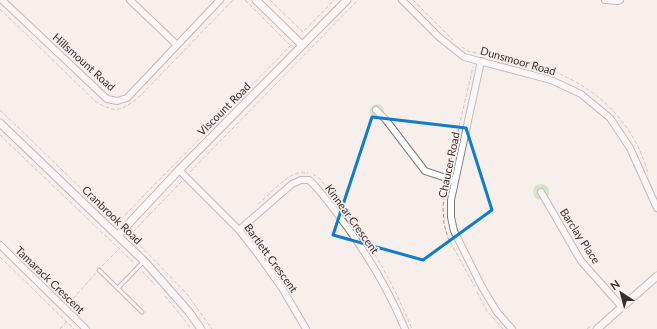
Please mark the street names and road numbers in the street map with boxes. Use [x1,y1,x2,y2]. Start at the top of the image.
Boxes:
street label: Hillsmount Road [50,30,118,93]
street label: Dunsmoor Road [479,44,557,77]
street label: Viscount Road [194,79,253,138]
street label: Chaucer Road [435,131,462,199]
street label: Kinnear Crescent [323,181,382,256]
street label: Cranbrook Road [80,183,145,246]
street label: Barclay Place [558,206,603,266]
street label: Bartlett Crescent [242,221,301,295]
street label: Tamarack Crescent [13,243,88,316]

